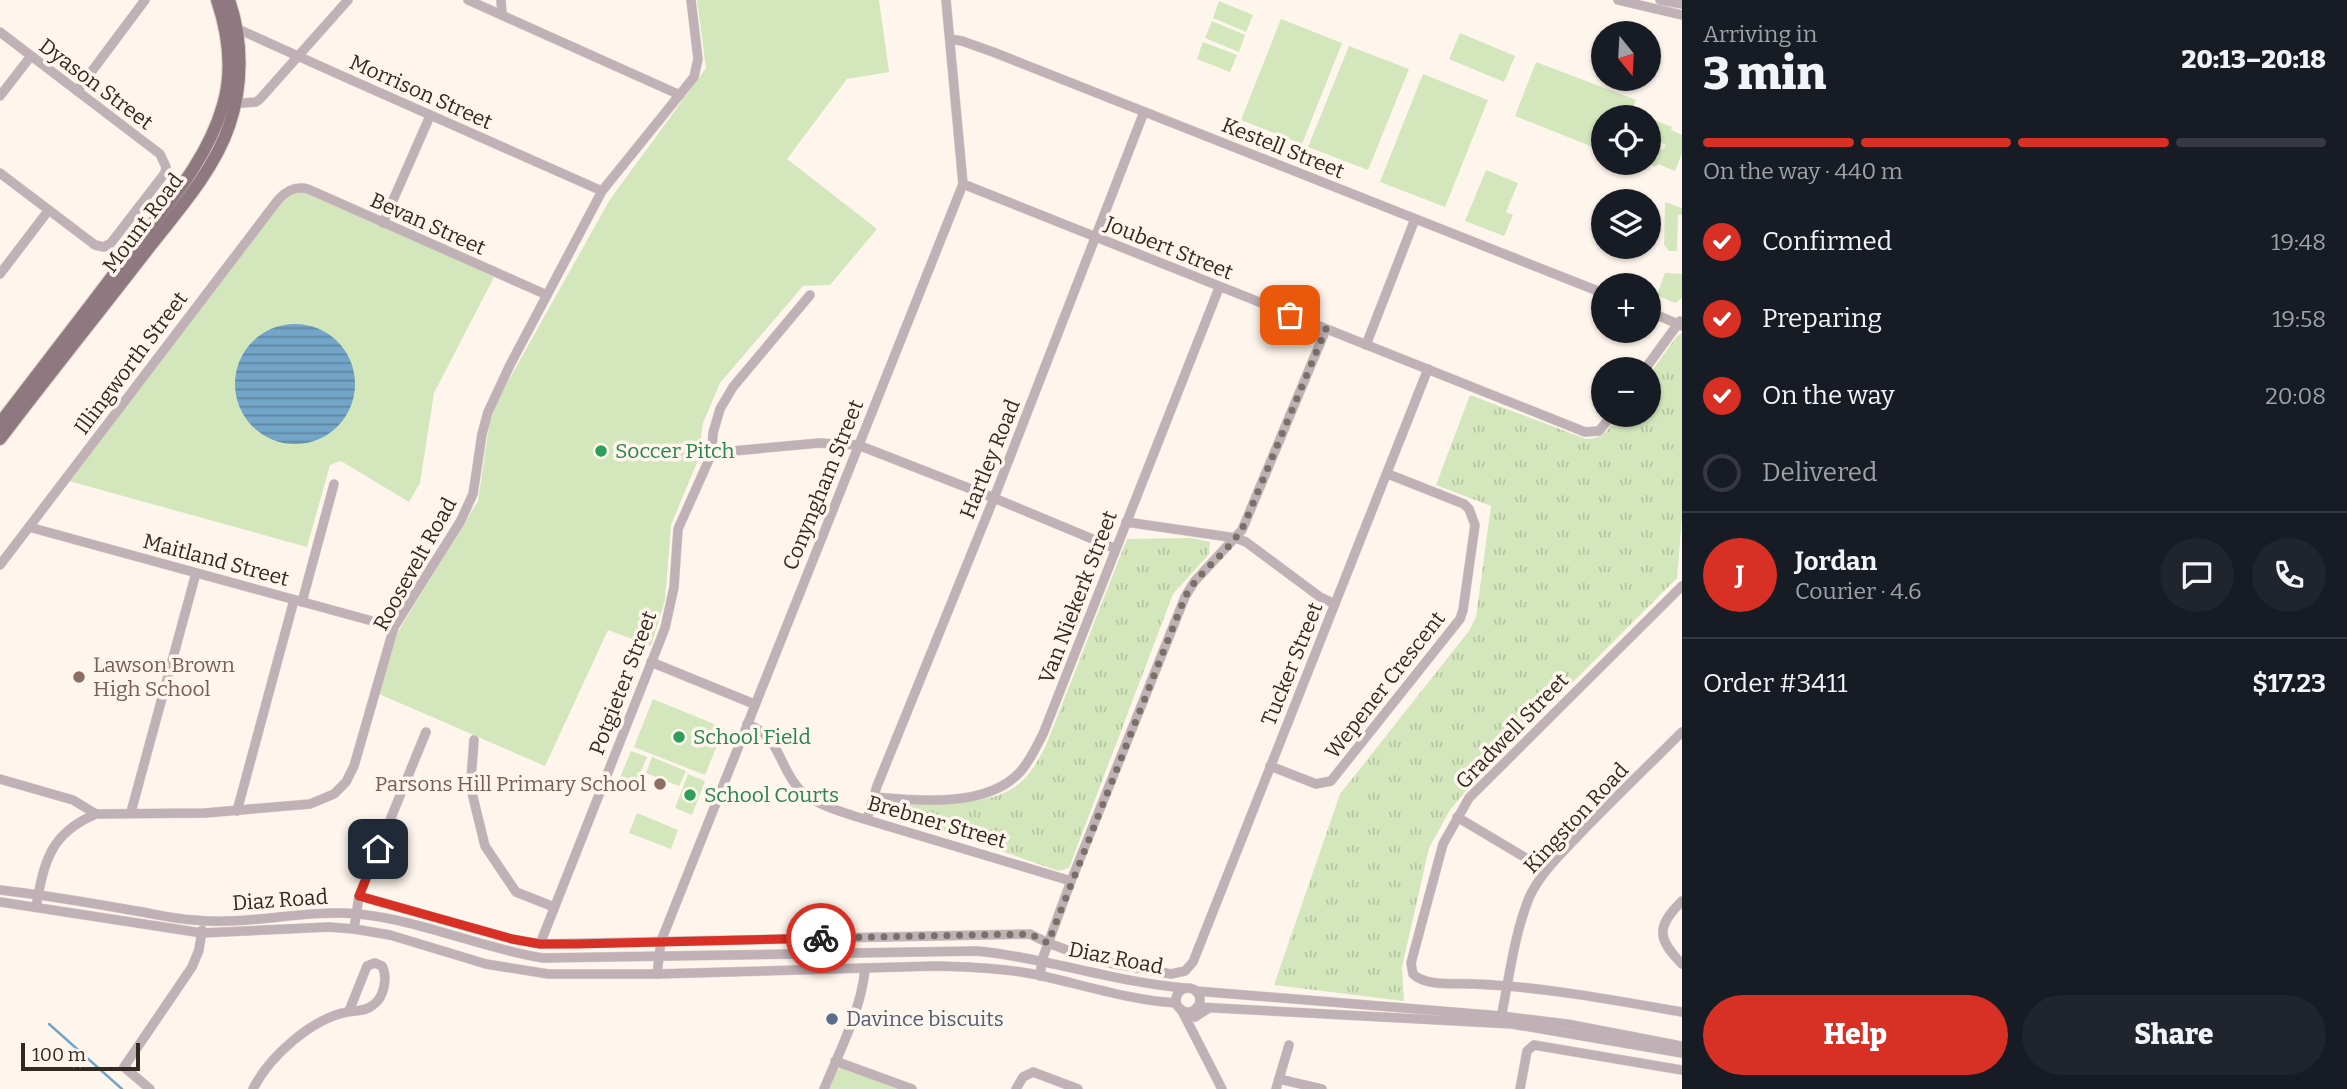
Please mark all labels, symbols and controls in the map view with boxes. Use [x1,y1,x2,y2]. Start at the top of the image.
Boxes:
text: Arriving in [1703,20,1817,48]
north arrow [1591,21,1661,91]
map controls [1591,21,1661,427]
street label: Dyason Street [34,33,158,136]
text: 20:13–20:18 [2182,44,2326,75]
text: 3 min [1703,46,1826,101]
street label: Morrison Street [346,49,497,135]
button: locate [1591,105,1661,175]
street label: Kestell Street [1218,112,1348,185]
text: On the way · 440 m [1703,157,1903,185]
street label: Mount Road [97,168,189,278]
street label: Bevan Street [366,187,490,261]
button: layers [1591,189,1661,259]
street label: Joubert Street [1100,210,1237,286]
icon: check [1703,223,1741,261]
text: Confirmed [1762,226,1892,257]
text: 19:48 [2271,228,2326,256]
button: + [1591,273,1661,343]
pin [1260,285,1320,345]
street label: Illingworth Street [69,286,193,440]
icon: bag [1271,296,1309,334]
icon: check [1703,300,1741,338]
text: Preparing [1762,303,1882,334]
text: 19:58 [2272,305,2326,333]
button: − [1591,357,1661,427]
icon: check [1703,377,1741,415]
text: On the way [1762,380,1895,411]
text: 20:08 [2265,382,2326,410]
street label: Conyngham Street [777,396,869,574]
street label: Hartley Road [954,396,1026,522]
place label: Soccer Pitch [615,438,734,464]
marker: Soccer Pitch [593,443,609,459]
text: Delivered [1762,457,1877,488]
street label: Roosevelt Road [368,493,462,635]
street label: Van Niekerk Street [1033,507,1123,687]
street label: Maitland Street [140,528,292,592]
button: chat [2160,538,2234,612]
button: phone [2252,538,2326,612]
text: Jordan [1795,546,1877,577]
text: J [1736,560,1744,591]
text: Courier · 4.6 [1795,577,1922,605]
street label: Tucker Street [1255,598,1329,729]
street label: Wepener Crescent [1319,606,1451,764]
street label: Potgieter Street [584,607,663,759]
place label: Lawson Brown High School [93,652,235,702]
street label: Gradwell Street [1450,667,1574,794]
text: Order #3411 [1703,668,1848,699]
text: $17.23 [2252,668,2326,699]
marker: Lawson Brown High School [71,669,87,685]
place label: School Field [693,724,811,750]
marker: School Field [671,729,687,745]
street label: Kingston Road [1518,757,1634,879]
place label: Parsons Hill Primary School [375,771,646,797]
marker: Parsons Hill Primary School [652,776,668,792]
place label: School Courts [704,782,839,808]
marker: School Courts [682,787,698,803]
street label: Brebner Street [865,790,1010,854]
pin [348,819,408,879]
icon: home [359,830,397,868]
street label: Diaz Road [231,884,329,916]
courier [786,903,856,973]
icon: bike [802,919,840,957]
street label: Diaz Road [1066,936,1166,980]
button: Help [1703,995,2008,1075]
button: Share [2022,995,2326,1075]
place label: Davince biscuits [846,1006,1004,1032]
marker: Davince biscuits [824,1011,840,1027]
scale bar [21,1040,140,1072]
text: 100 m [32,1043,86,1066]

